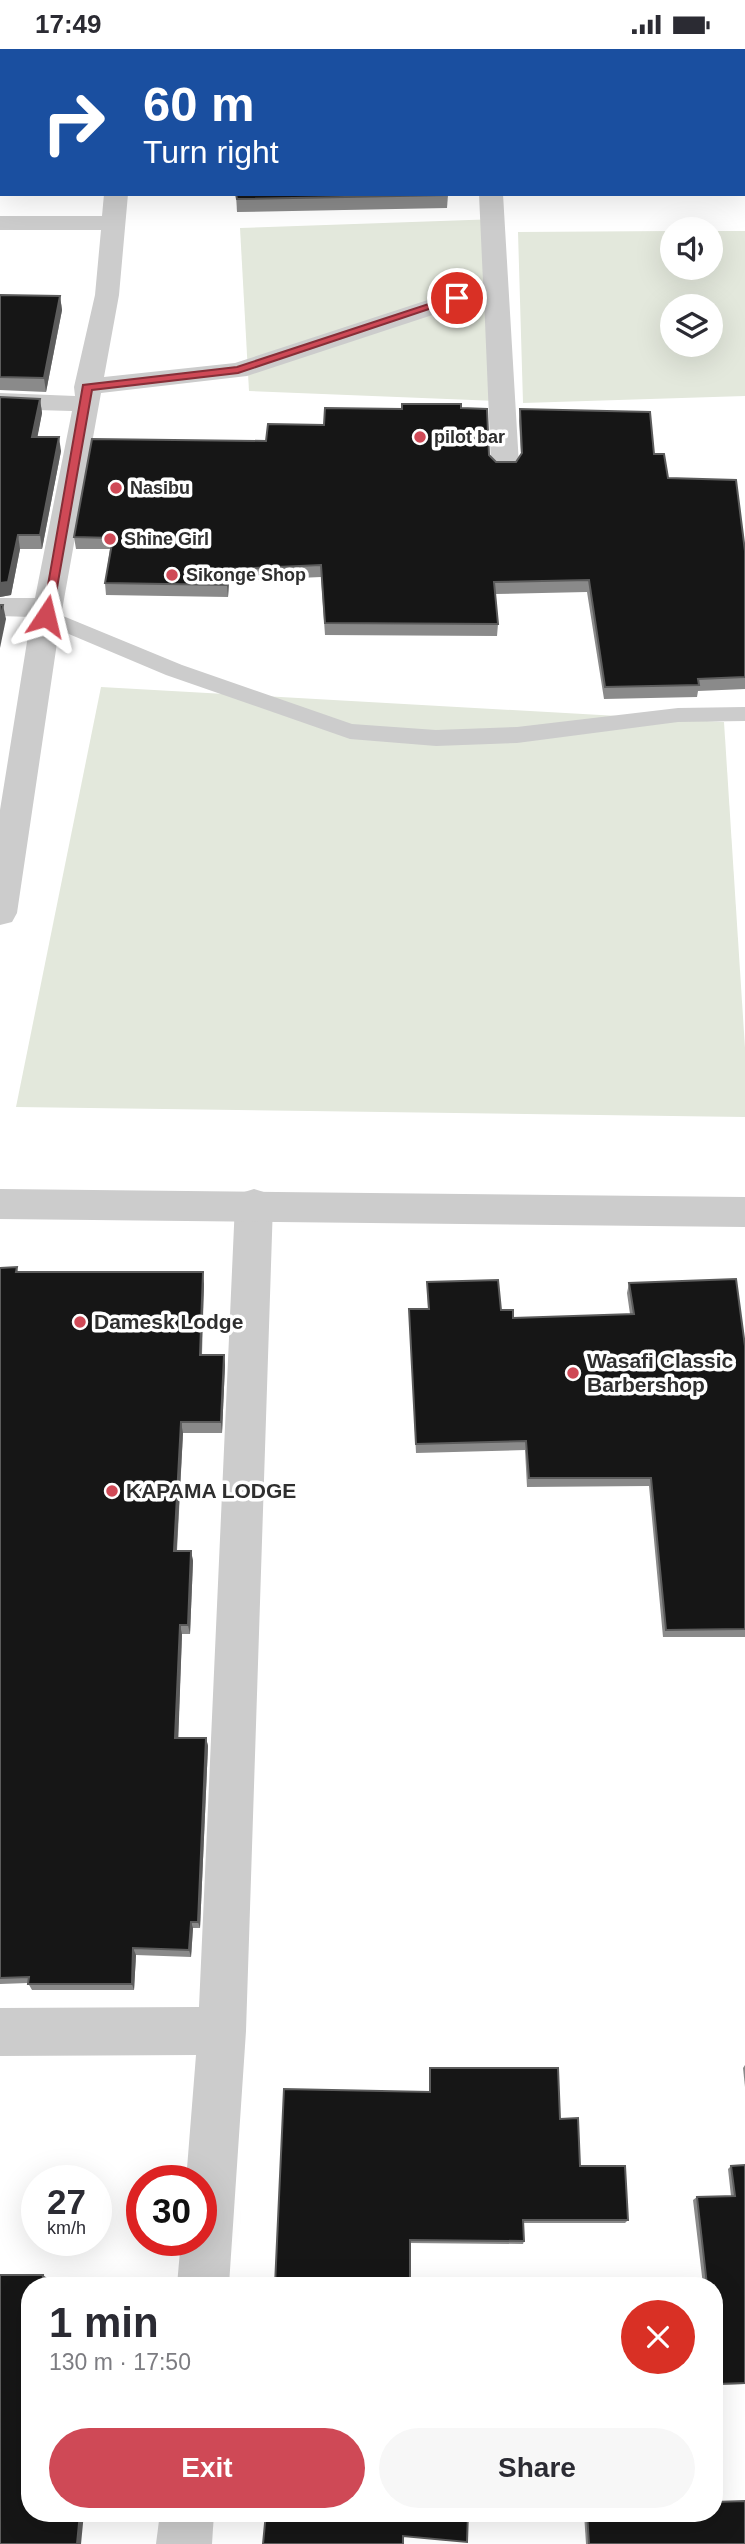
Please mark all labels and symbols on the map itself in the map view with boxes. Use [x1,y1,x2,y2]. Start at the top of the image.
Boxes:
pin [427,268,487,328]
place label: pilot bar [434,427,505,447]
marker: pilot bar [412,429,428,445]
place label: Nasibu [130,478,190,498]
marker: Nasibu [108,480,124,496]
place label: Shine Girl [124,529,209,549]
marker: Shine Girl [102,531,118,547]
place label: Sikonge Shop [186,565,306,585]
marker: Sikonge Shop [164,567,180,583]
position arrow [9,579,83,653]
place label: Damesk Lodge [94,1310,243,1333]
marker: Damesk Lodge [72,1314,88,1330]
place label: Wasafi Classic Barbershop [587,1349,734,1396]
marker: Wasafi Classic Barbershop [565,1365,581,1381]
place label: KAPAMA LODGE [126,1479,296,1502]
marker: KAPAMA LODGE [104,1483,120,1499]
speed limit sign: 30 [126,2165,217,2256]

